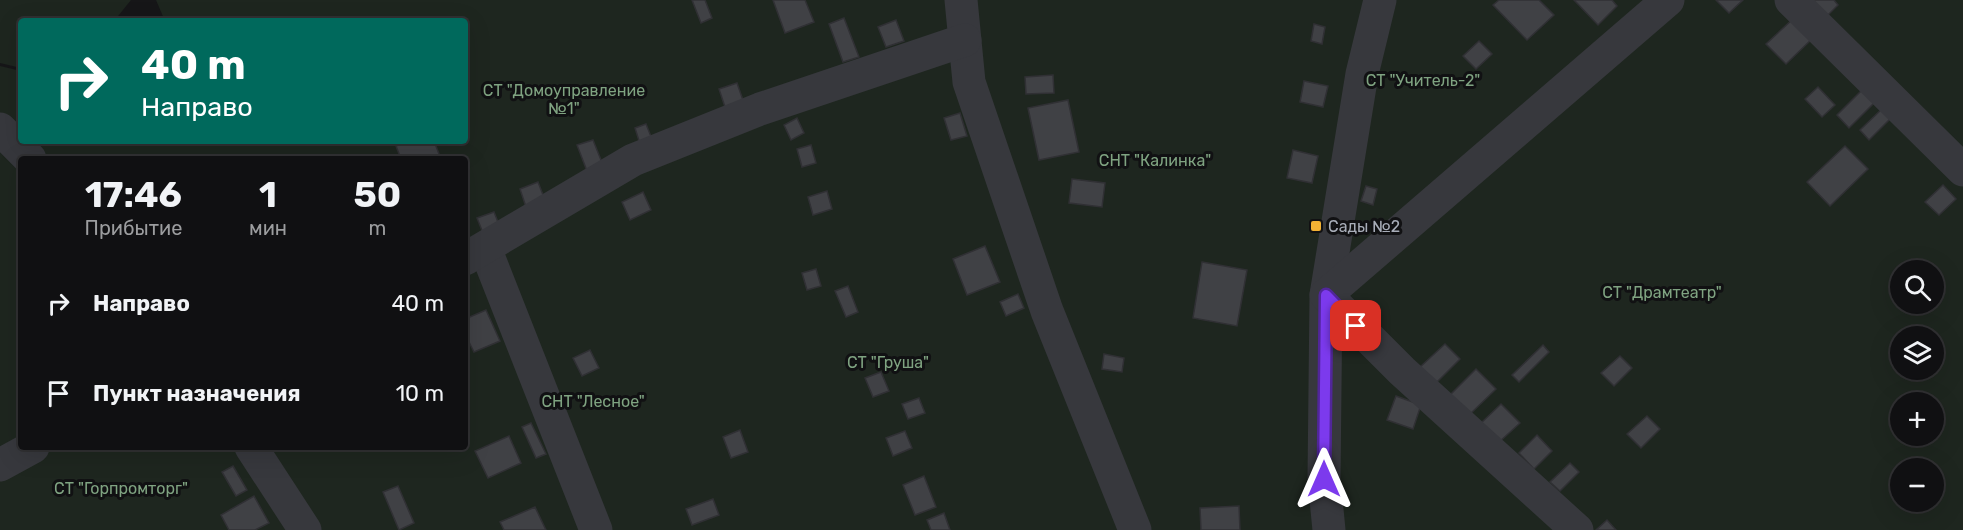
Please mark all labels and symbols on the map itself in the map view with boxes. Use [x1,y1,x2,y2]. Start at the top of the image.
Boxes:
park label: СТ "Учитель-2" [1366,71,1480,90]
park label: СТ "Домоуправление №1" [483,81,645,118]
park label: СНТ "Калинка" [1099,151,1211,170]
place label: Сады №2 [1328,217,1400,236]
marker: Сады №2 [1309,219,1323,233]
park label: СТ "Драмтеатр" [1602,283,1722,302]
pin [1330,300,1381,351]
park label: СТ "Груша" [847,353,929,372]
park label: СНТ "Лесное" [541,392,645,411]
position arrow [1292,447,1356,511]
park label: СТ "Горпромторг" [54,479,188,498]

